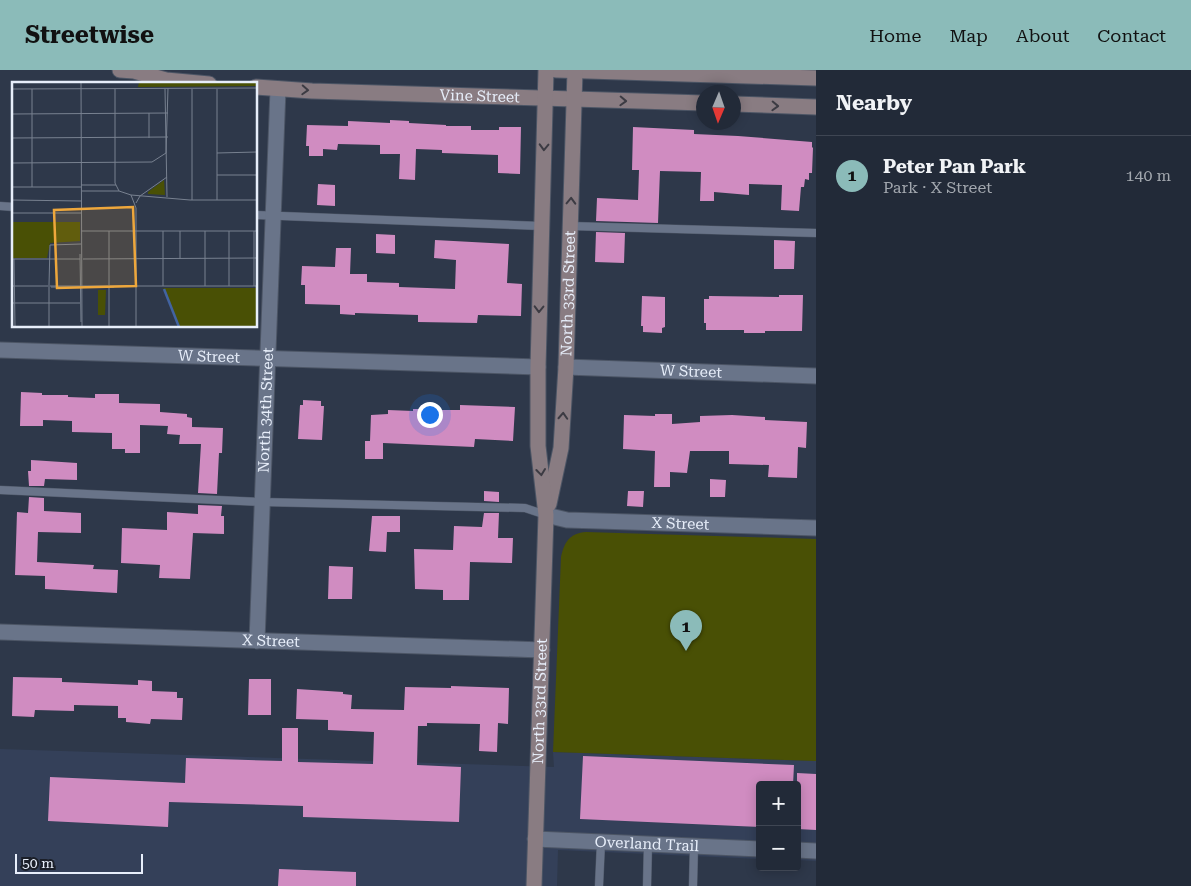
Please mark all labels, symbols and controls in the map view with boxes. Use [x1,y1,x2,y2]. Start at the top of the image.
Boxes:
text: Streetwise [25,21,154,49]
text: Home [869,25,921,46]
text: Map [949,25,988,46]
text: About [1016,25,1069,46]
text: Contact [1097,25,1166,46]
inset map [12,82,258,328]
one-way arrow [301,85,309,96]
north arrow [696,85,741,130]
street label: Vine Street [439,86,520,106]
text: Nearby [836,91,912,115]
one-way arrow [619,95,627,106]
one-way arrow [771,100,779,111]
one-way arrow [539,144,549,151]
text: Peter Pan Park [883,155,1026,178]
text: 1 [848,166,856,185]
text: 140 m [1125,166,1171,185]
text: Park · X Street [883,178,992,197]
one-way arrow [566,197,576,204]
street label: North 33rd Street [557,230,579,357]
one-way arrow [534,306,545,314]
street label: W Street [178,347,241,367]
street label: North 34th Street [254,347,277,473]
street label: W Street [660,361,723,382]
your location [417,402,443,428]
one-way arrow [557,411,568,419]
one-way arrow [535,468,546,476]
street label: X Street [651,514,710,534]
pin: 1 [670,610,702,651]
street label: X Street [242,631,301,651]
street label: North 33rd Street [529,637,551,764]
map controls [756,781,801,871]
button: + [756,781,801,826]
button: − [756,826,801,871]
street label: Overland Trail [594,833,700,855]
scale bar [15,851,142,874]
text: 50 m [22,855,54,871]

